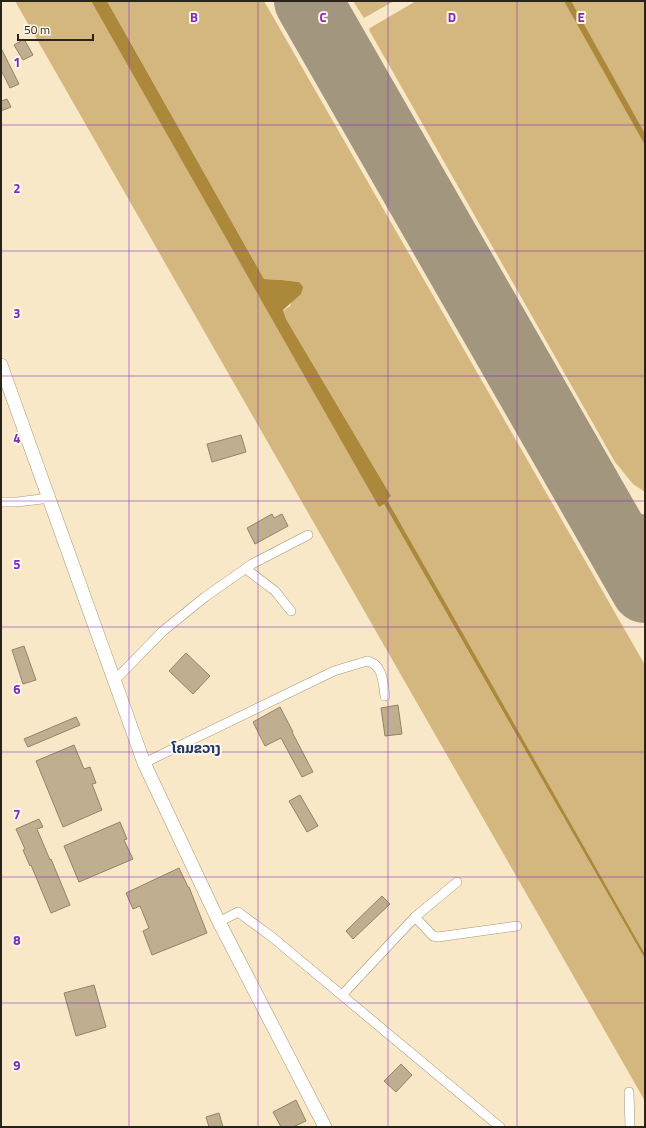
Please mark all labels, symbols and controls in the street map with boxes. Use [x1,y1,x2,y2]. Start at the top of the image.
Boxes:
text: B [190,7,198,27]
text: C [319,7,327,27]
text: D [448,7,456,27]
text: E [577,7,585,27]
scale bar [18,16,93,42]
text: 50 m [24,20,50,39]
text: 1 [13,52,21,72]
text: 2 [13,178,21,198]
text: 3 [13,303,21,323]
text: 4 [13,428,21,448]
text: 5 [13,554,21,574]
text: 6 [13,679,21,699]
district label: ໂຄມຂວາງ [170,737,221,758]
text: 7 [13,804,21,824]
text: 8 [13,930,21,950]
text: 9 [13,1055,21,1075]

